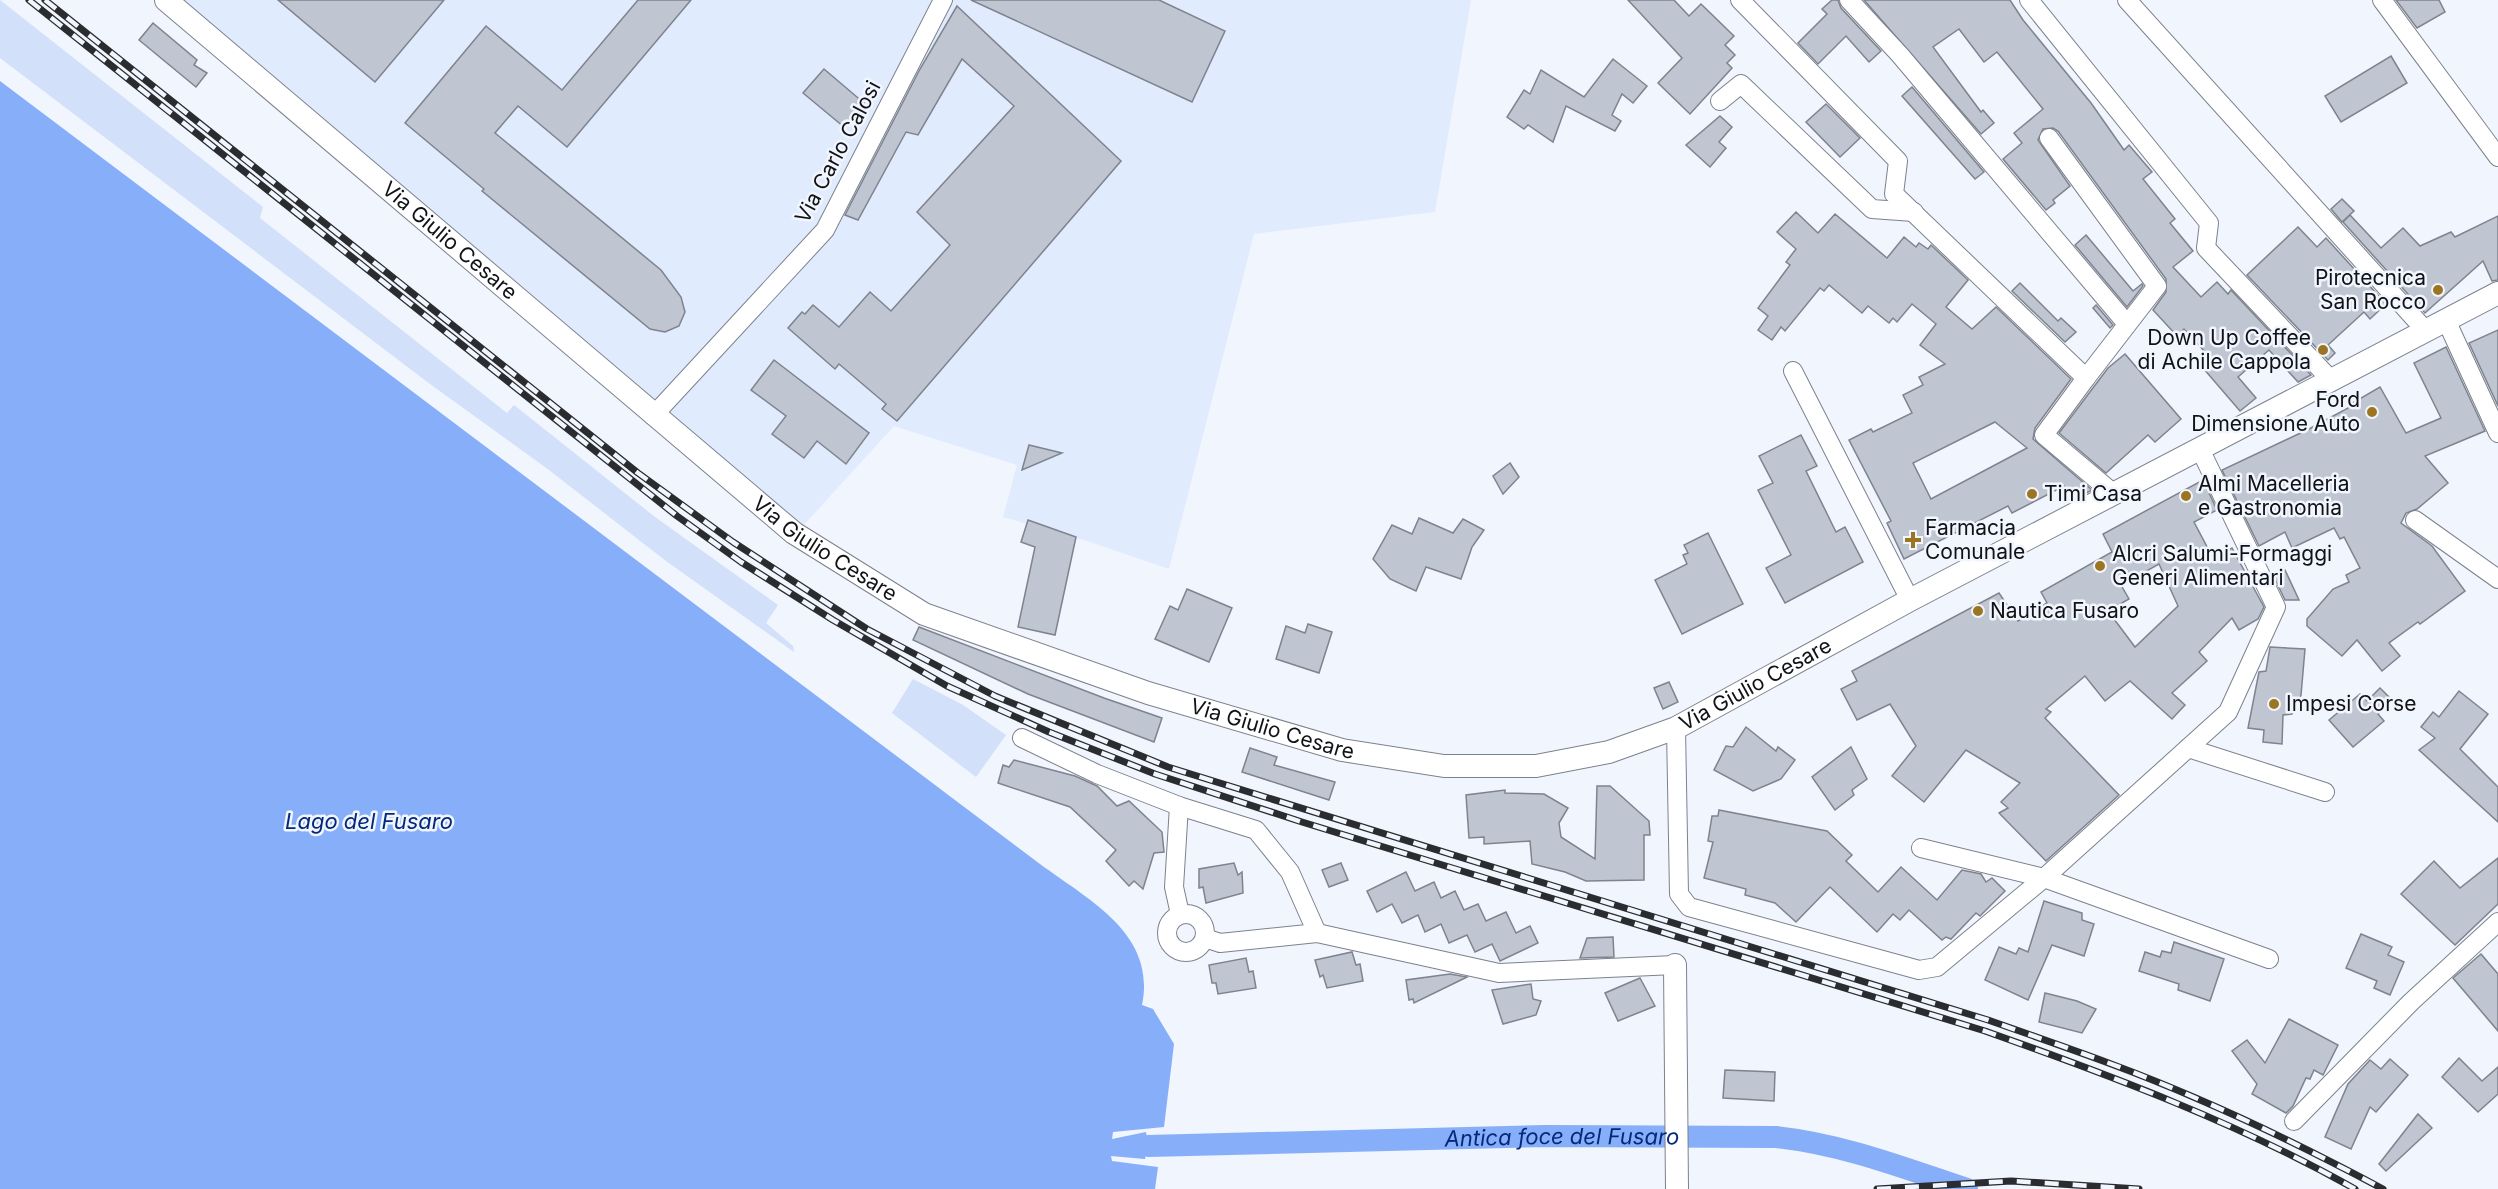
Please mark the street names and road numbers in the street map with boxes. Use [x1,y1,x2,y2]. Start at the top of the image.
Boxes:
street label: Via Carlo Calosi [790,76,885,227]
street label: Via Giulio Cesare [377,176,523,305]
street label: Via Giulio Cesare [748,490,902,606]
street label: Via Giulio Cesare [1675,632,1836,736]
street label: Via Giulio Cesare [1188,693,1356,764]

